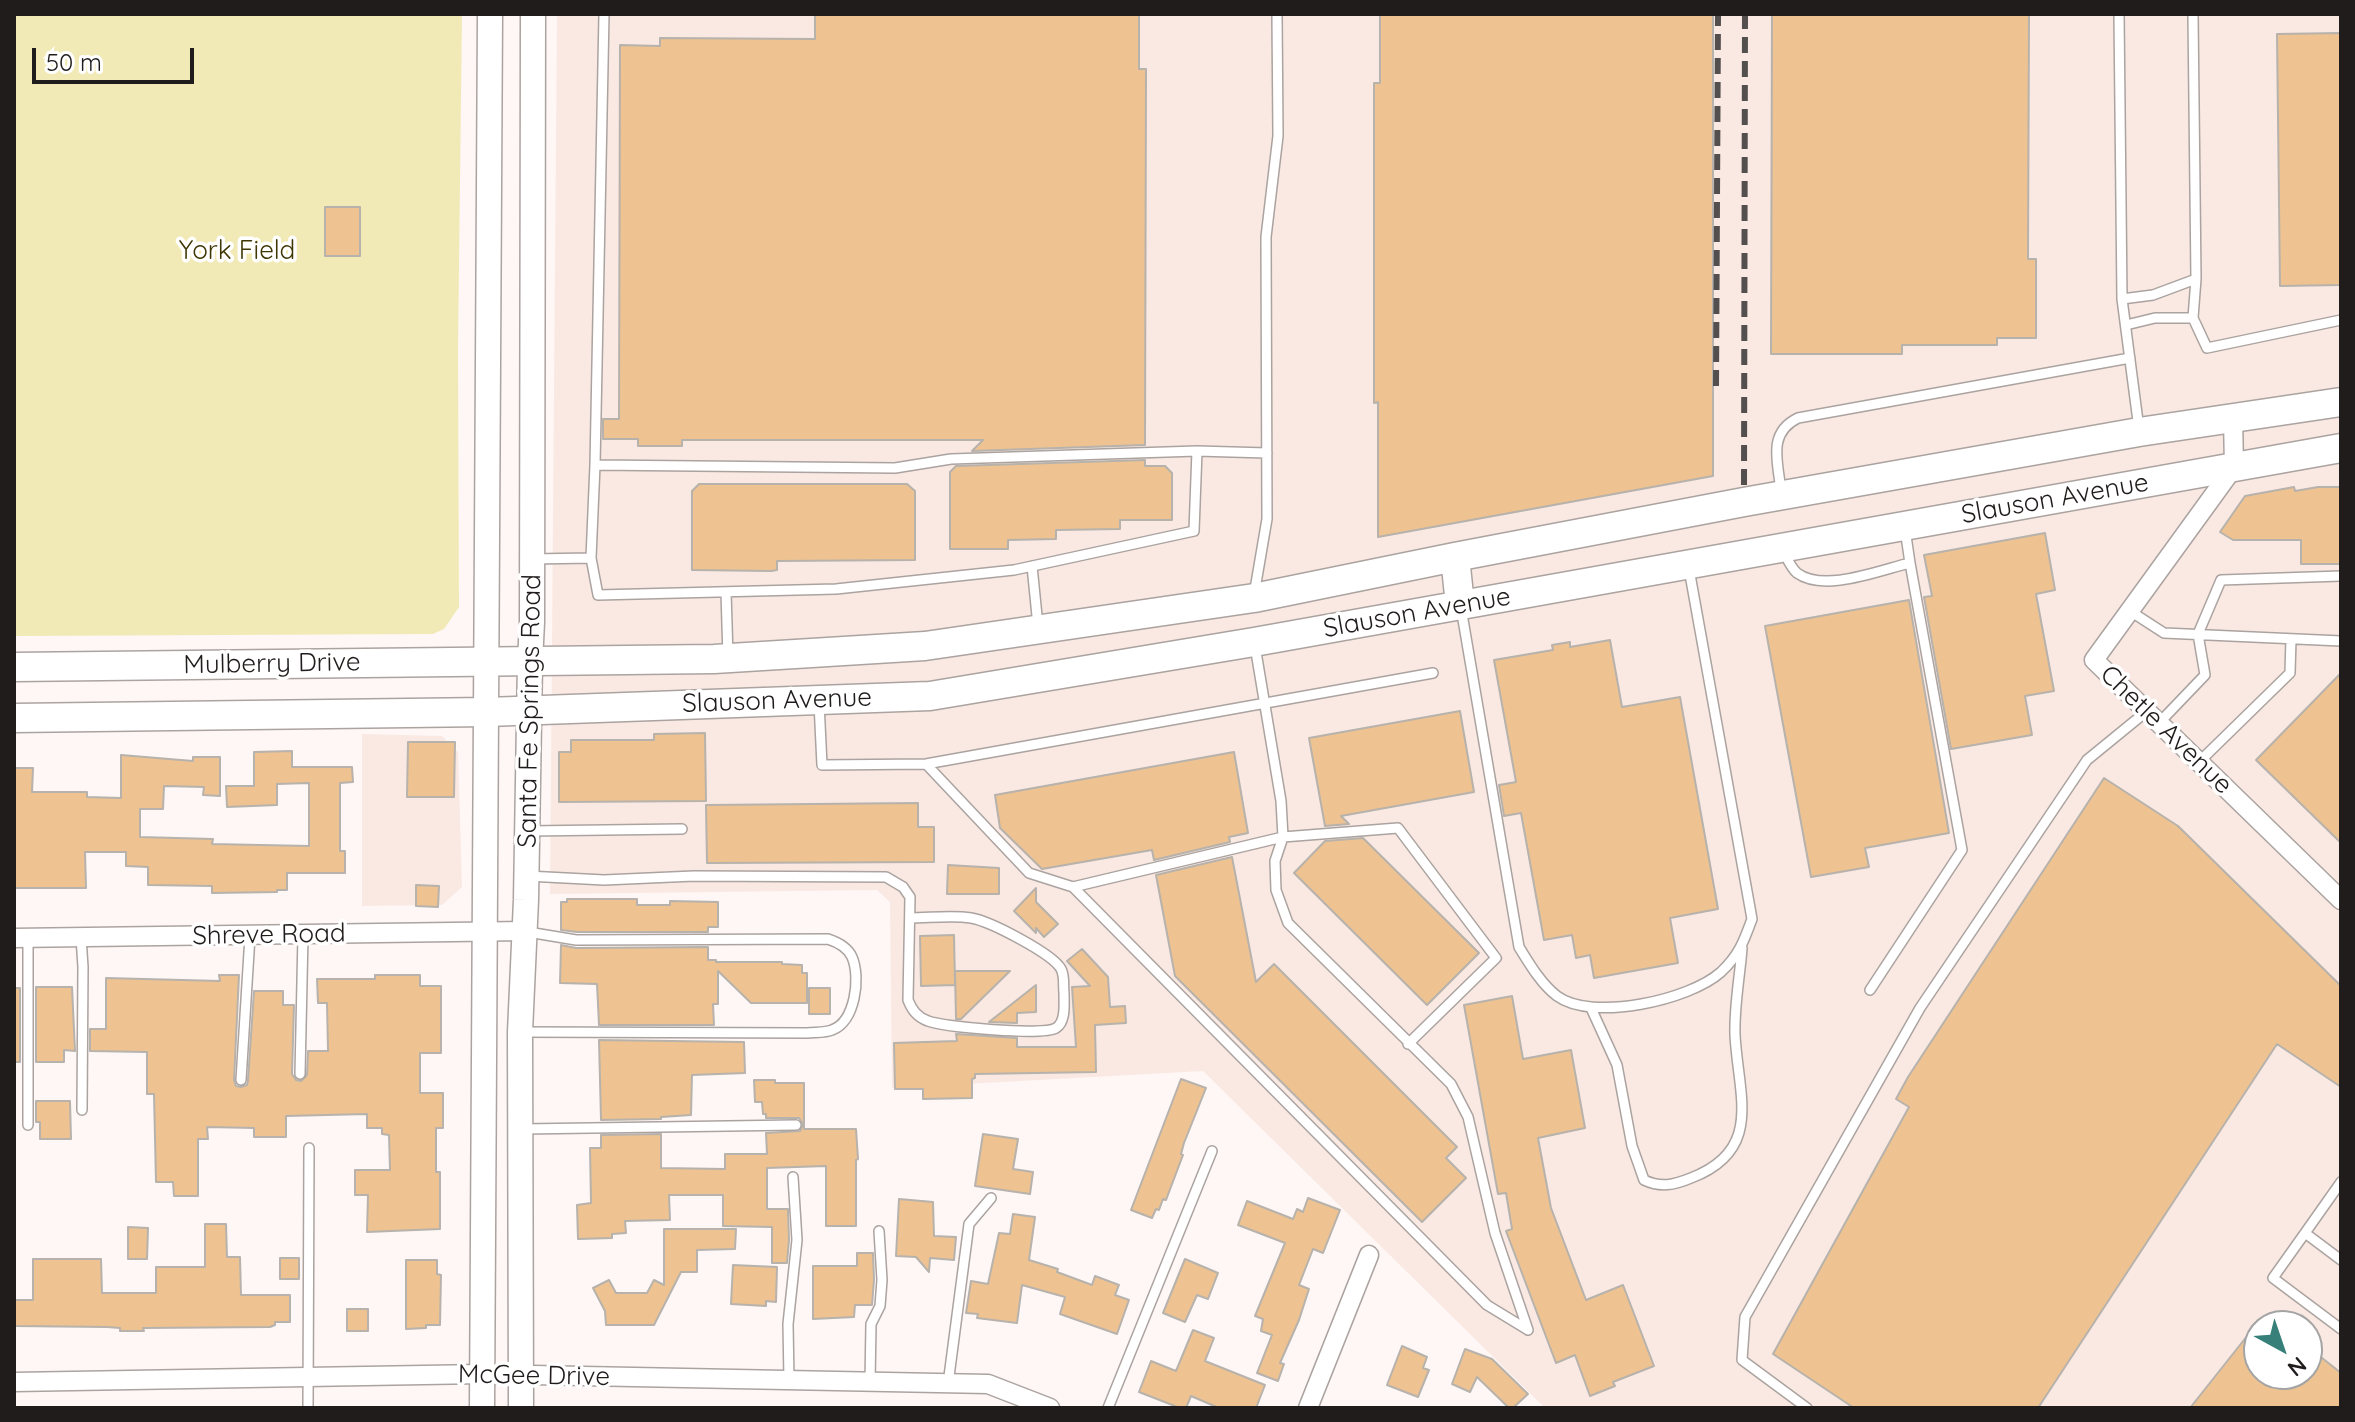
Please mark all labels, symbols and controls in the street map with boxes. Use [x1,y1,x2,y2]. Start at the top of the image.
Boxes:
scale bar [36,32,198,82]
text: 50 m [46,47,102,77]
park label: York Field [179,235,295,267]
street label: Slauson Avenue [1959,467,2151,531]
street label: Santa Fe Springs Road [512,574,548,848]
street label: Slauson Avenue [1321,581,1513,645]
street label: Mulberry Drive [183,647,361,681]
street label: Chetle Avenue [2093,659,2239,801]
street label: Slauson Avenue [682,682,872,720]
street label: Shreve Road [192,918,346,952]
north arrow [2243,1310,2323,1390]
text: N [2282,1351,2312,1383]
street label: McGee Drive [458,1359,610,1393]

